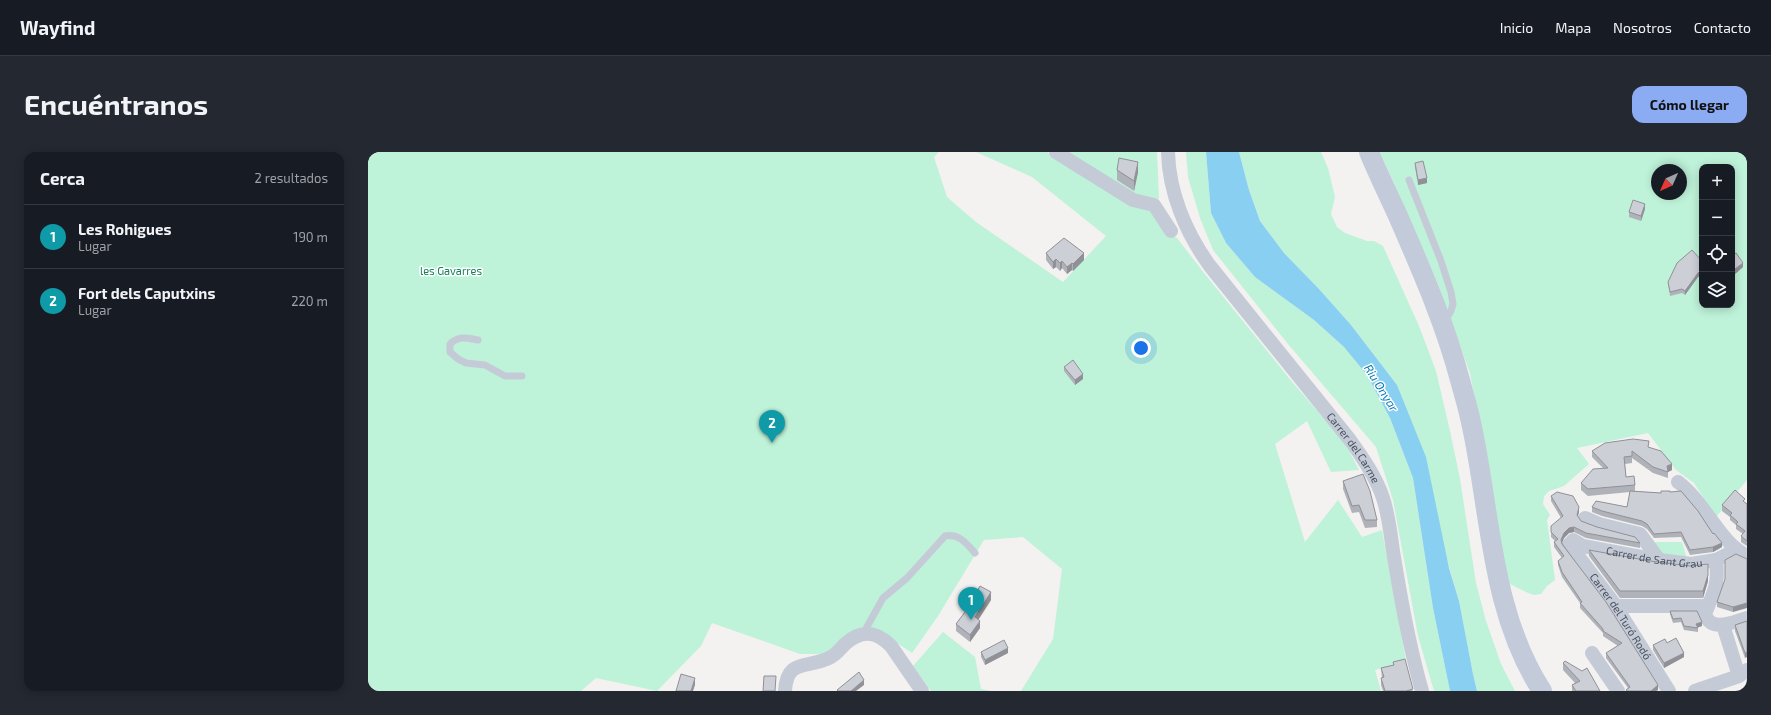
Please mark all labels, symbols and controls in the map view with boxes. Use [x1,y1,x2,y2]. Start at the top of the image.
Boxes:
text: Wayfind [20,16,95,39]
text: Inicio [1500,19,1533,36]
text: Mapa [1555,19,1591,36]
text: Nosotros [1613,19,1672,36]
text: Contacto [1694,19,1751,36]
button: Cómo llegar [1632,86,1747,123]
text: Encuéntranos [24,87,208,121]
north arrow [1651,164,1687,200]
map controls [1699,164,1735,308]
button: + [1699,164,1735,200]
text: Cerca [40,168,85,188]
text: 2 resultados [254,170,328,186]
button: − [1699,200,1735,236]
text: Les Rohigues [78,220,171,238]
text: 1 [50,229,56,245]
text: 190 m [293,229,328,245]
button: locate [1699,236,1735,272]
text: Lugar [78,238,112,254]
park label: les Gavarres [420,264,482,277]
button: layers [1699,272,1735,308]
text: Fort dels Caputxins [78,284,215,302]
text: 2 [49,293,57,309]
text: 220 m [291,293,328,309]
text: Lugar [78,302,112,318]
your location [1131,338,1151,358]
water label: Riu Onyar [1361,361,1402,414]
pin: 2 [759,410,785,443]
street label: Carrer del Carme [1324,410,1383,485]
street label: Carrer de Sant Grau [1605,544,1703,570]
street label: Carrer del Turó Rodó [1587,570,1655,662]
pin: 1 [958,587,984,620]

